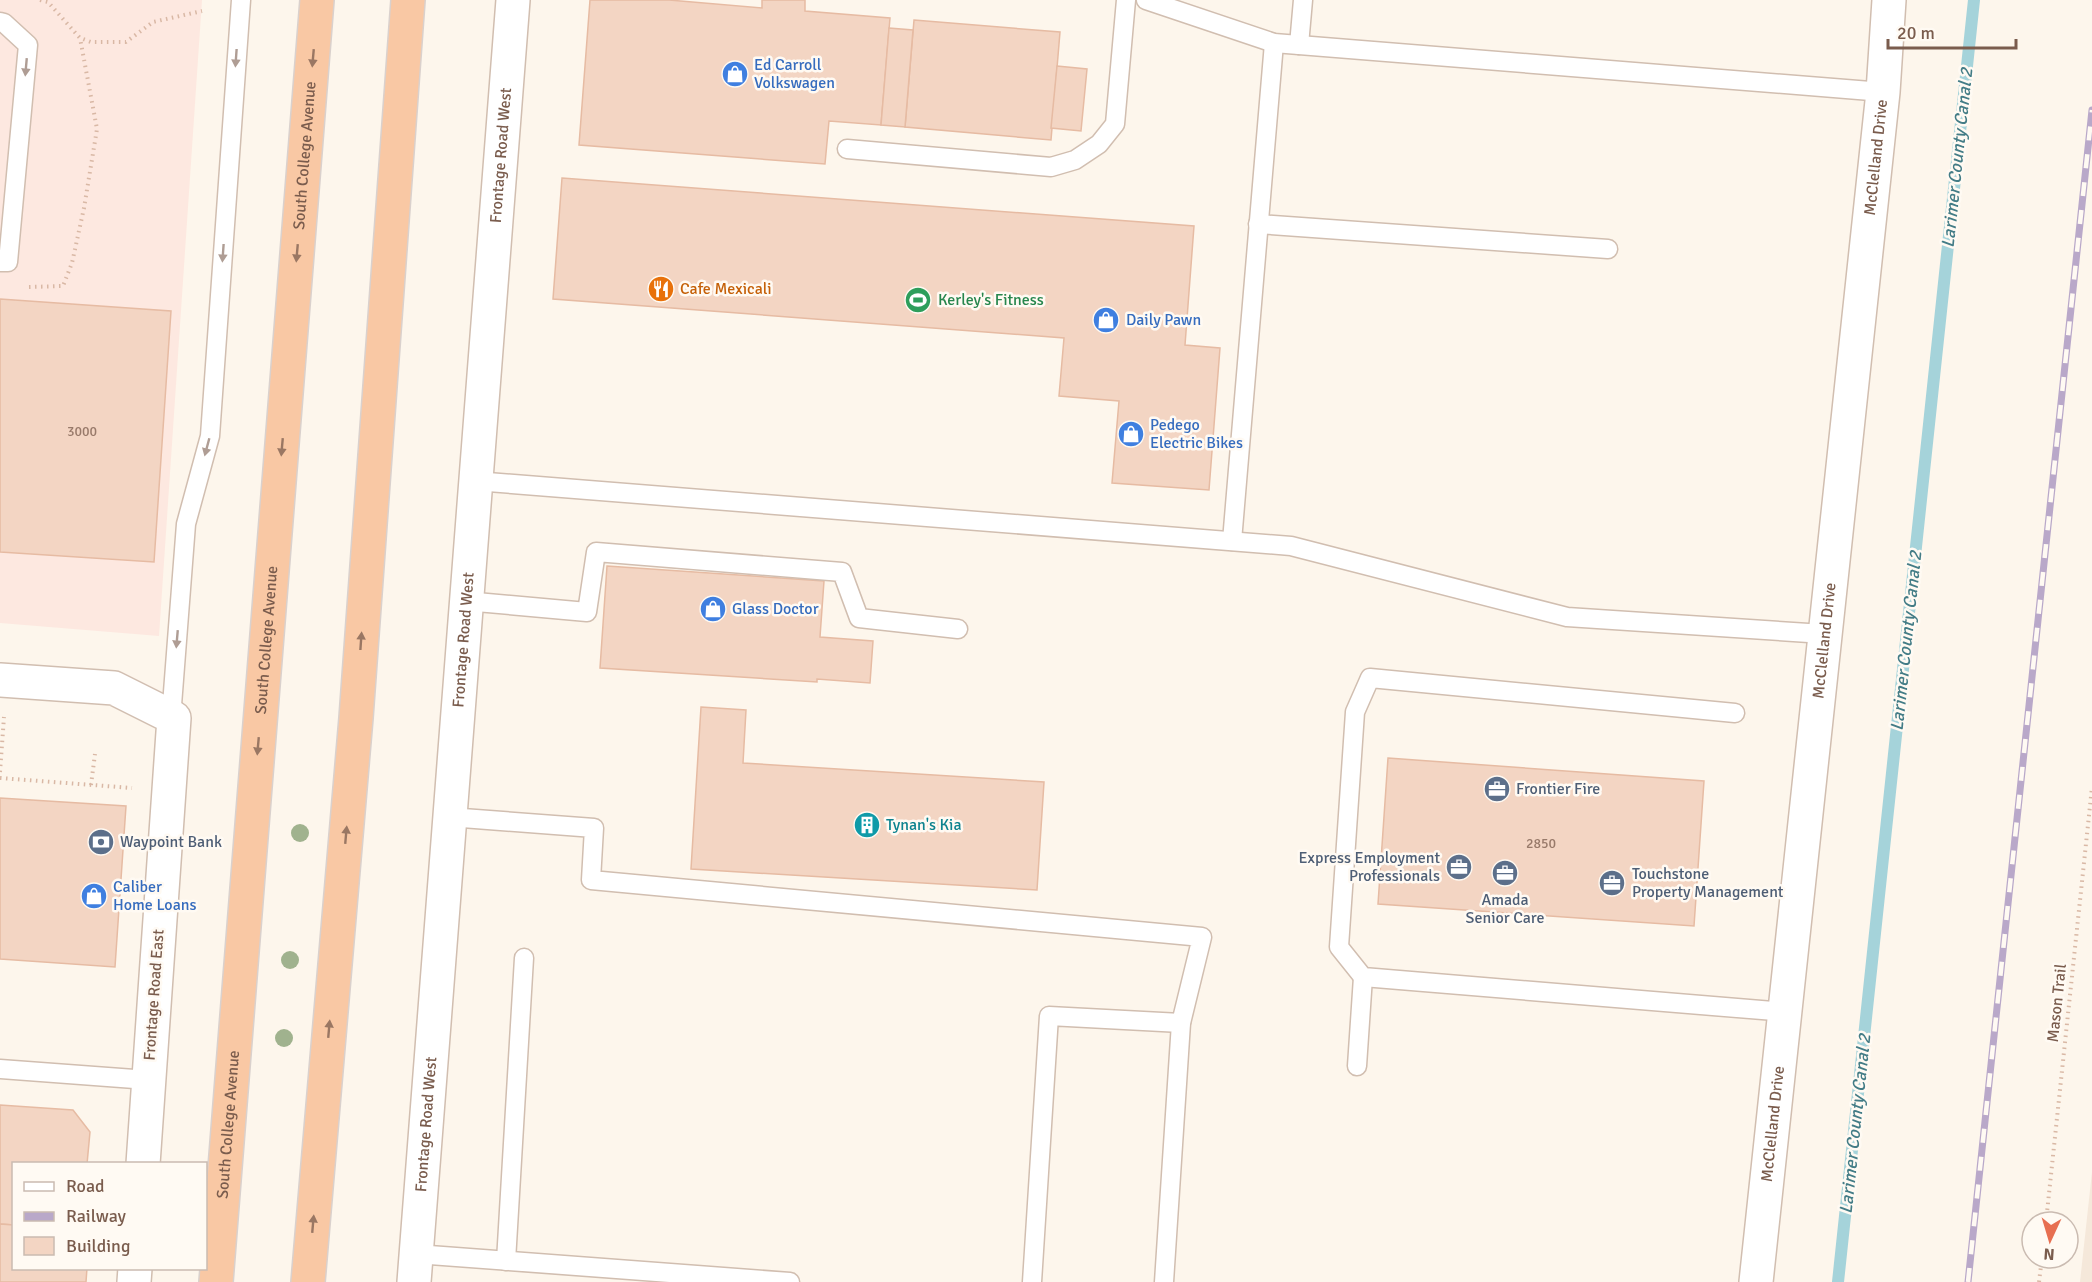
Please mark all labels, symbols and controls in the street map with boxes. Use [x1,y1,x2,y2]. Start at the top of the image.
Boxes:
scale bar [1888,12,2016,50]
text: 20 m [1897,22,1935,44]
one-way arrow [232,49,241,68]
one-way arrow [308,49,318,68]
place label: Ed Carroll Volkswagen [754,55,835,93]
one-way arrow [21,57,31,76]
shop icon: Ed Carroll Volkswagen [720,59,750,89]
water label: Larimer County Canal 2 [1937,66,1978,249]
street label: South College Avenue [289,80,321,230]
street label: Frontage Road West [486,87,516,224]
street label: McClelland Drive [1860,98,1892,216]
one-way arrow [218,243,227,262]
one-way arrow [293,243,302,262]
restaurant icon: Cafe Mexicali [646,274,676,304]
place label: Cafe Mexicali [680,279,772,299]
sports icon: Kerley's Fitness [903,285,933,315]
place label: Kerley's Fitness [938,290,1044,310]
shop icon: Daily Pawn [1091,305,1121,335]
place label: Daily Pawn [1126,310,1201,330]
place label: Pedego Electric Bikes [1150,415,1243,453]
shop icon: Pedego Electric Bikes [1116,419,1146,449]
house number: 3000 [67,423,97,440]
one-way arrow [201,438,211,456]
one-way arrow [277,438,287,457]
water label: Larimer County Canal 2 [1886,549,1927,732]
street label: South College Avenue [251,565,282,715]
street label: Frontage Road West [448,571,479,708]
street label: McClelland Drive [1808,582,1841,700]
shop icon: Glass Doctor [698,594,728,624]
place label: Glass Doctor [732,599,819,619]
one-way arrow [172,630,182,649]
one-way arrow [357,631,366,650]
one-way arrow [254,737,263,756]
office icon: Frontier Fire [1482,774,1512,804]
place label: Frontier Fire [1516,779,1600,799]
building icon: Tynan's Kia [852,810,882,840]
place label: Tynan's Kia [886,815,962,835]
one-way arrow [341,826,351,845]
bank icon: Waypoint Bank [86,827,116,857]
place label: Waypoint Bank [120,832,222,852]
house number: 2850 [1526,835,1556,852]
place label: Express Employment Professionals [1299,848,1440,886]
office icon: Express Employment Professionals [1444,852,1474,882]
office icon: Amada Senior Care [1490,858,1520,888]
place label: Touchstone Property Management [1632,864,1784,902]
office icon: Touchstone Property Management [1597,868,1627,898]
place label: Caliber Home Loans [113,877,197,915]
shop icon: Caliber Home Loans [79,881,109,911]
place label: Amada Senior Care [1466,890,1544,928]
street label: Frontage Road East [139,928,169,1061]
street label: Mason Trail [2043,963,2071,1043]
one-way arrow [324,1020,334,1039]
water label: Larimer County Canal 2 [1835,1032,1876,1215]
street label: South College Avenue [213,1049,244,1199]
street label: Frontage Road West [411,1056,441,1193]
street label: McClelland Drive [1757,1065,1789,1183]
legend [12,1162,207,1270]
text: Road [66,1175,105,1197]
text: Railway [66,1205,127,1227]
north arrow [2020,1210,2080,1270]
one-way arrow [308,1214,318,1233]
text: Building [66,1235,130,1257]
text: N [2043,1244,2055,1264]

